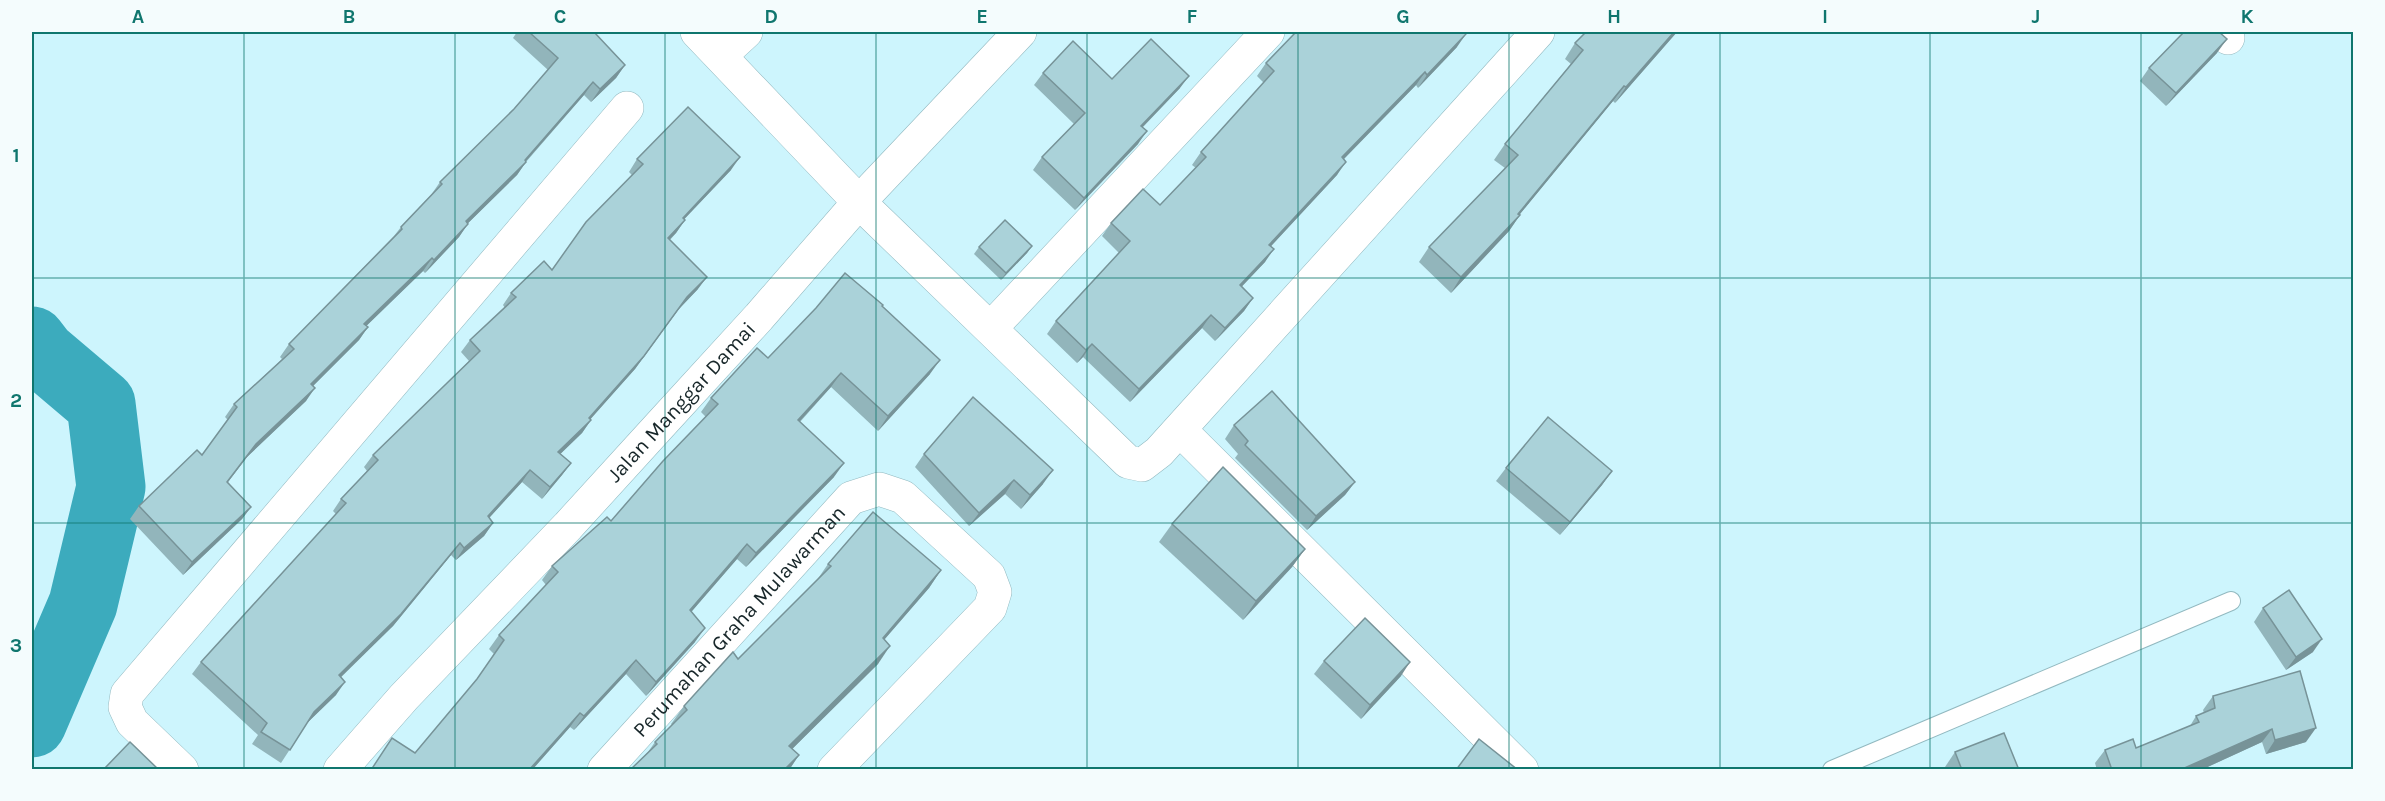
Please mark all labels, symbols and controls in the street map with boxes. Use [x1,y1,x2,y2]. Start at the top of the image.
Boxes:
text: A [132,5,145,28]
text: B [343,5,355,28]
text: C [554,5,566,28]
text: D [764,5,778,28]
text: E [976,5,988,28]
text: F [1187,5,1198,28]
text: G [1396,5,1410,28]
text: H [1607,5,1621,28]
text: I [1822,5,1828,28]
text: J [2032,5,2040,28]
text: K [2240,5,2254,28]
text: 1 [12,144,20,167]
street label: Jalan Manggar Damai [602,317,760,487]
text: 2 [10,389,22,412]
street label: Perumahan Graha Mulawarman [628,501,850,742]
text: 3 [10,634,22,657]

